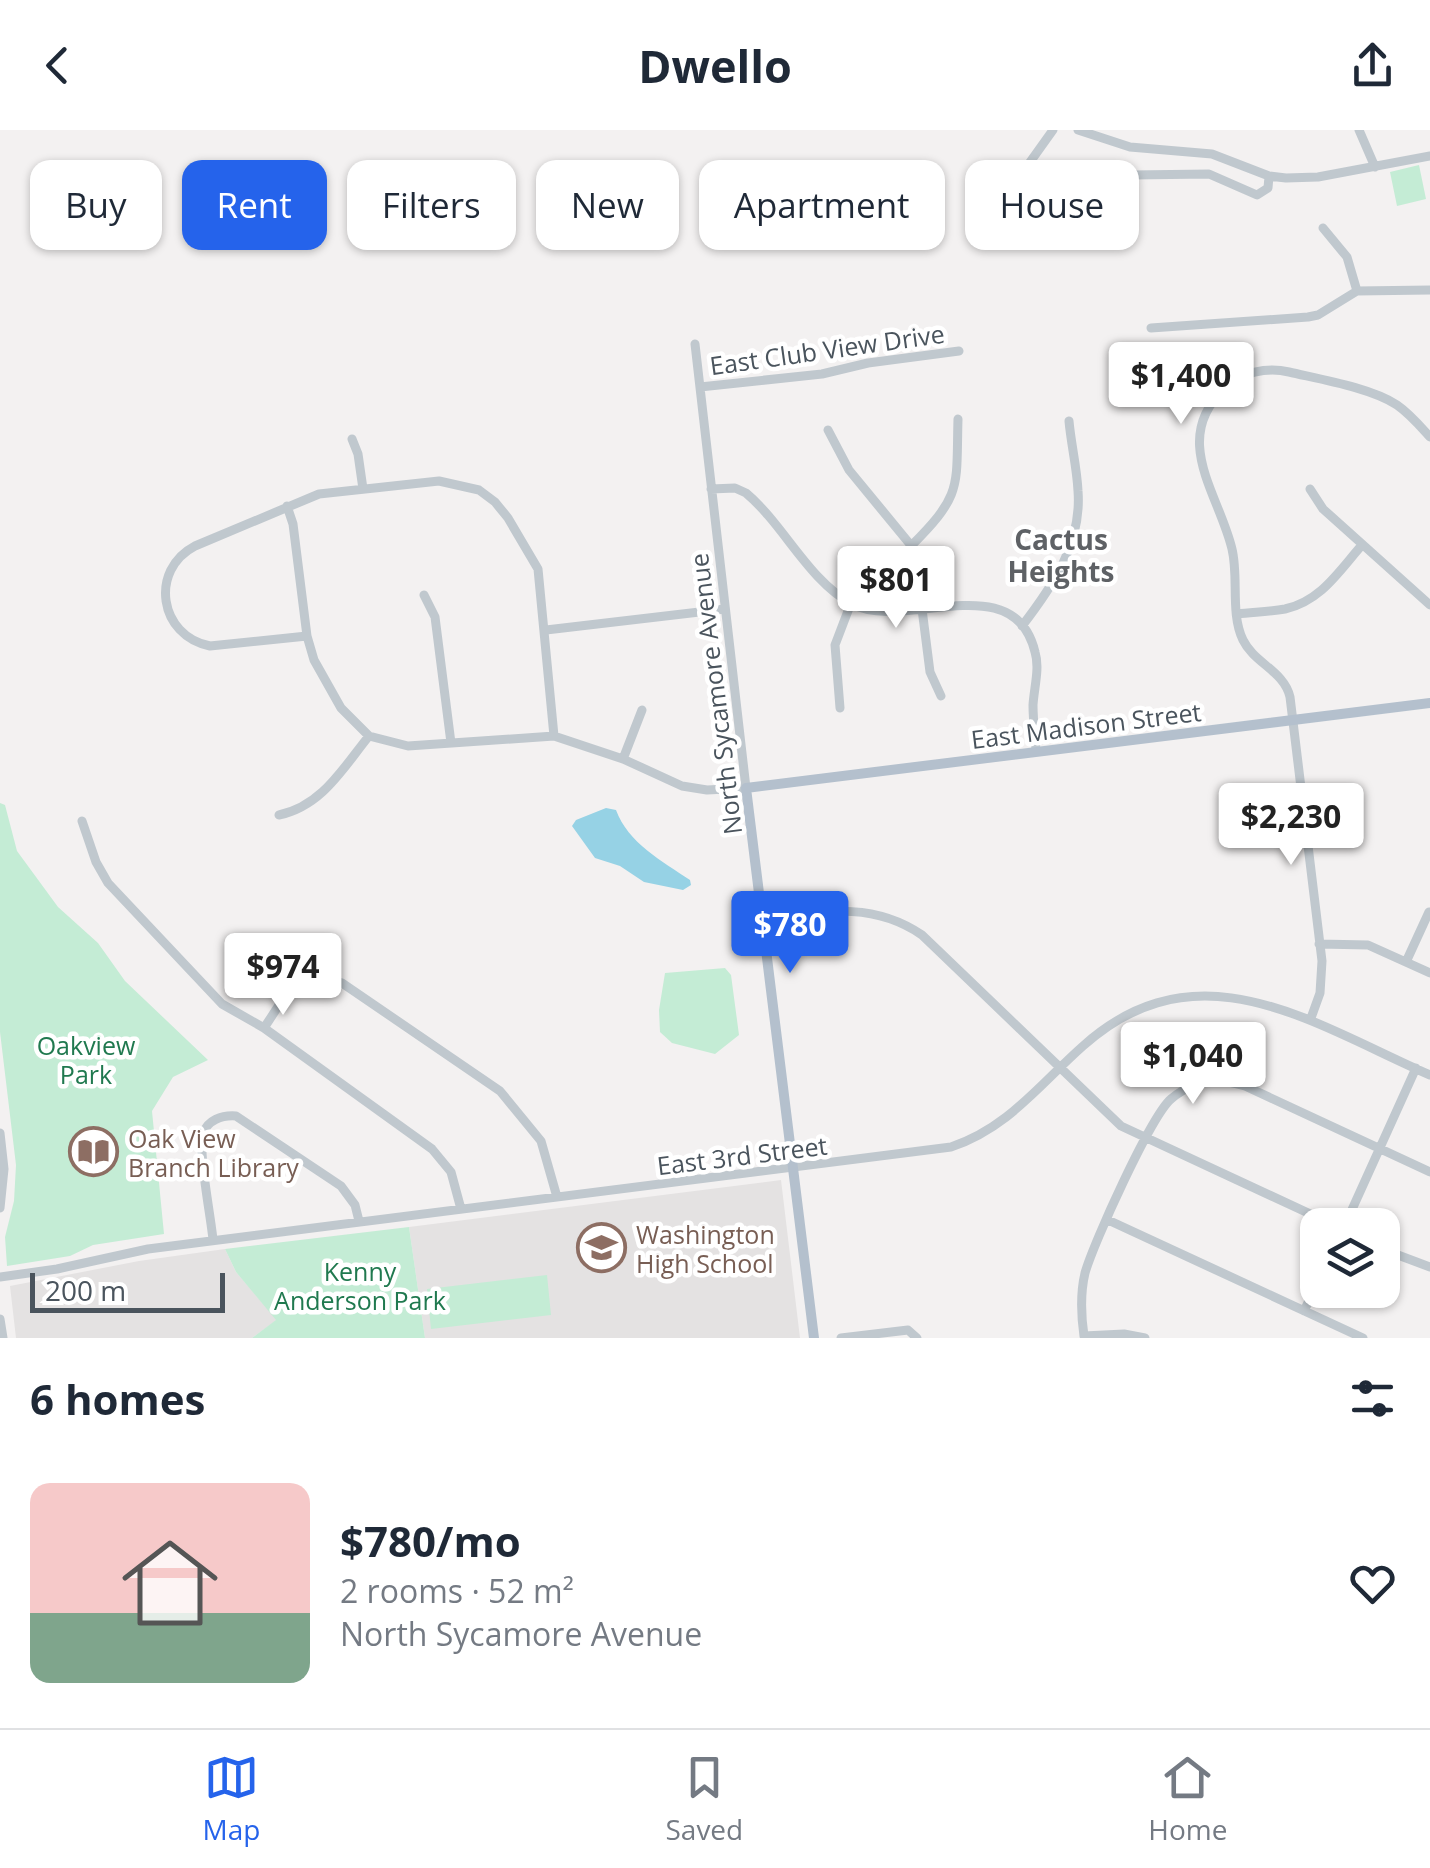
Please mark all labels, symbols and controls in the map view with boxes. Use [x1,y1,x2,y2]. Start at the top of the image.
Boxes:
text: Dwello [638,35,792,96]
icon: back [30,38,85,93]
icon: share [1345,38,1400,93]
chip: Buy [30,160,162,250]
chip: Rent [182,160,327,250]
chip: Filters [347,160,516,250]
chip: New [536,160,679,250]
chip: Apartment [699,160,945,250]
chip: House [965,160,1139,250]
street label: East Club View Drive [707,316,947,382]
pin: $1,400 [1100,342,1262,427]
text: $1,400 [1131,353,1231,396]
district label: Cactus Heights [1008,520,1114,590]
pin: $801 [837,546,955,631]
street label: North Sycamore Avenue [681,552,749,836]
text: $801 [859,557,933,600]
street label: East Madison Street [969,694,1203,756]
pin: $2,230 [1210,783,1372,868]
text: $2,230 [1241,794,1341,837]
pin: $780 [731,891,849,976]
text: $780 [753,902,827,945]
pin: $974 [224,933,342,1018]
text: $974 [246,944,320,987]
pin: $1,040 [1112,1022,1274,1107]
park label: Oakview Park [37,1028,136,1091]
text: $1,040 [1143,1033,1243,1076]
place label: Oak View Branch Library [128,1121,299,1184]
library icon: Oak View Branch Library [67,1126,119,1178]
street label: East 3rd Street [655,1128,829,1182]
map controls [1300,1208,1400,1308]
button: layers [1300,1208,1400,1308]
place label: Washington High School [636,1217,775,1280]
school or university icon: Washington High School [575,1222,627,1274]
park label: Kenny Anderson Park [274,1254,446,1317]
scale bar [30,1268,225,1312]
text: 200 m [45,1271,126,1309]
text: 6 homes [30,1370,205,1427]
icon: filters [1345,1371,1400,1426]
text: $780/mo [340,1512,521,1569]
icon: home [110,1523,230,1643]
icon: heart [1345,1556,1400,1611]
text: 2 rooms · 52 m² [340,1569,574,1612]
text: North Sycamore Avenue [340,1612,702,1655]
tab: Map [203,1750,260,1848]
tab: Saved [665,1750,743,1848]
tab: Home [1148,1750,1227,1848]

